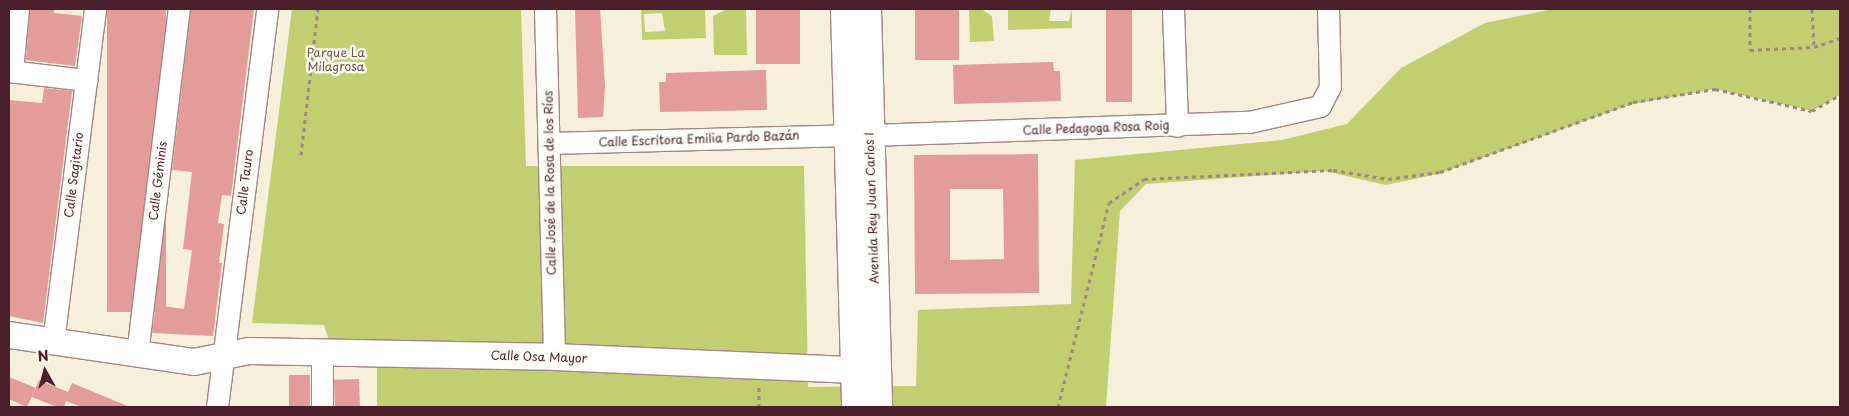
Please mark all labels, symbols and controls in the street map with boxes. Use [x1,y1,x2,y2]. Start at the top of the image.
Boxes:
park label: Parque La Milagrosa [307,46,365,74]
street label: Calle José de la Rosa de los Ríos [541,90,559,276]
street label: Calle Pedagoga Rosa Roig [1022,118,1170,138]
street label: Calle Escritora Emilia Pardo Bazán [598,128,800,150]
street label: Calle Sagitario [62,131,86,219]
street label: Avenida Rey Juan Carlos I [862,132,882,284]
street label: Calle Géminis [146,141,170,221]
street label: Calle Tauro [234,148,256,216]
text: N [36,345,50,367]
north arrow [20,346,70,396]
street label: Calle Osa Mayor [490,348,588,366]

